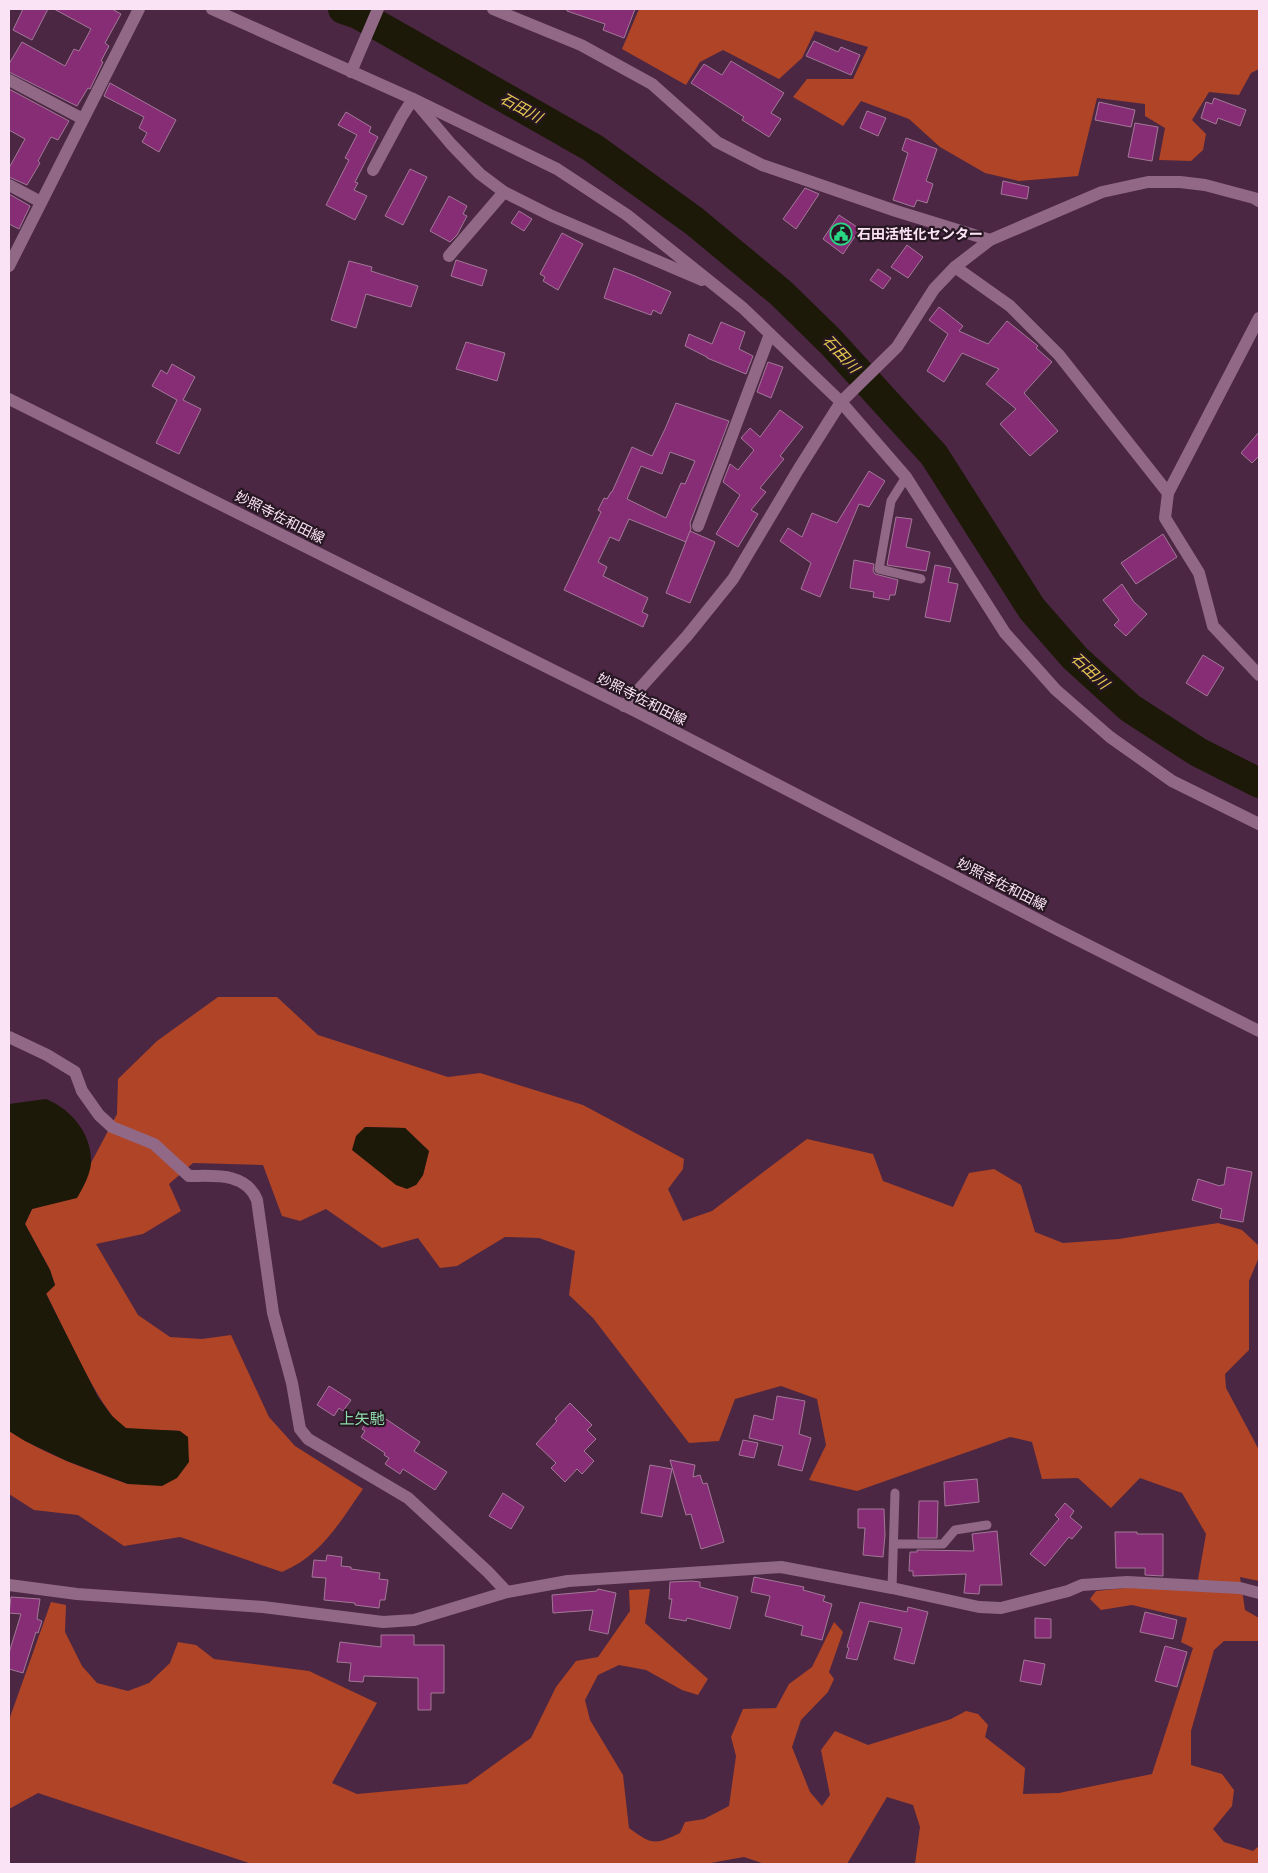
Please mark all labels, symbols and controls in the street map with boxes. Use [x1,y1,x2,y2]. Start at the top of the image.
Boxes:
water label: 石田川 [497,88,547,127]
public building icon: 石田活性化センター [829,222,853,246]
place label: 石田活性化センター [857,225,983,242]
water label: 石田川 [820,331,865,377]
street label: 妙照寺佐和田線 [233,487,328,546]
water label: 石田川 [1068,648,1115,694]
street label: 妙照寺佐和田線 [595,669,690,728]
street label: 妙照寺佐和田線 [955,854,1050,913]
district label: 上矢馳 [339,1409,385,1427]

